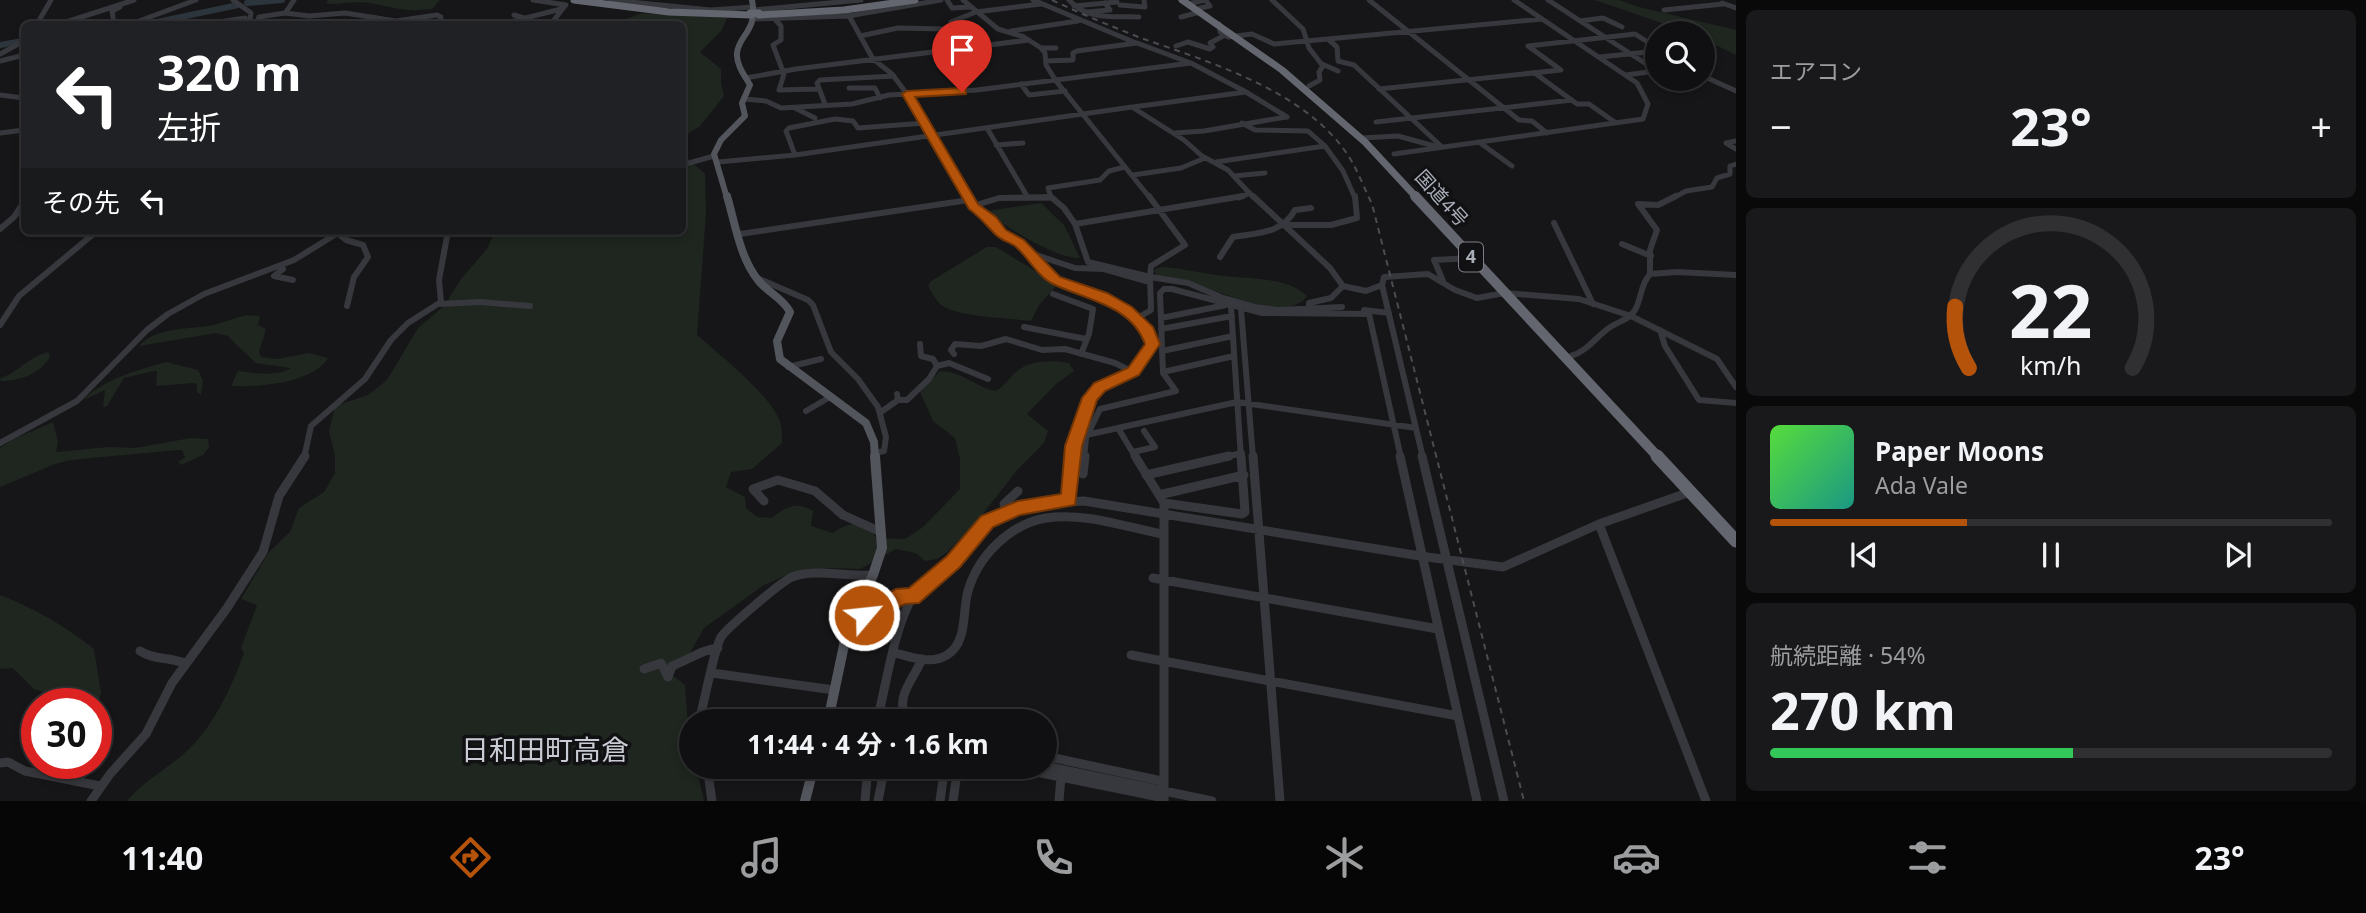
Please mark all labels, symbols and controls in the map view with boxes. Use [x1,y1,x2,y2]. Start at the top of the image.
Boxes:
pin [932,20,992,92]
map controls [1645,21,1715,91]
button: search [1645,21,1715,91]
icon: arrive [943,31,981,69]
text: 320 m [157,39,302,105]
icon: left [42,49,133,140]
text: エアコン [1770,55,1862,87]
text: 23° [2010,90,2092,161]
text: − [1770,100,1792,152]
text: + [2310,100,2332,152]
text: 左折 [157,105,221,148]
street label: 国道4号 [1410,164,1474,232]
icon: left [134,182,172,220]
text: その先 [42,184,120,220]
road number: 4 [1459,243,1483,272]
text: 22 [2009,260,2093,359]
text: km/h [2020,347,2082,381]
text: Paper Moons [1875,433,2044,469]
text: Ada Vale [1875,469,1968,501]
icon: previous [1845,536,1883,574]
icon: pause [2032,536,2070,574]
icon: next [2219,536,2257,574]
position arrow [827,578,901,652]
text: 航続距離 · 54% [1770,639,1926,671]
text: 270 km [1770,674,1956,745]
speed limit sign: 30 [21,688,112,779]
text: 11:44 · 4 分 · 1.6 km [747,726,989,762]
district label: 日和田町高倉 [461,730,629,768]
icon: directions [446,833,495,882]
icon: music [737,833,786,882]
icon: phone [1029,833,1078,882]
icon: climate [1320,833,1369,882]
icon: car [1612,833,1661,882]
icon: filters [1903,833,1952,882]
text: 11:40 [121,836,203,879]
text: 23° [2195,836,2245,879]

